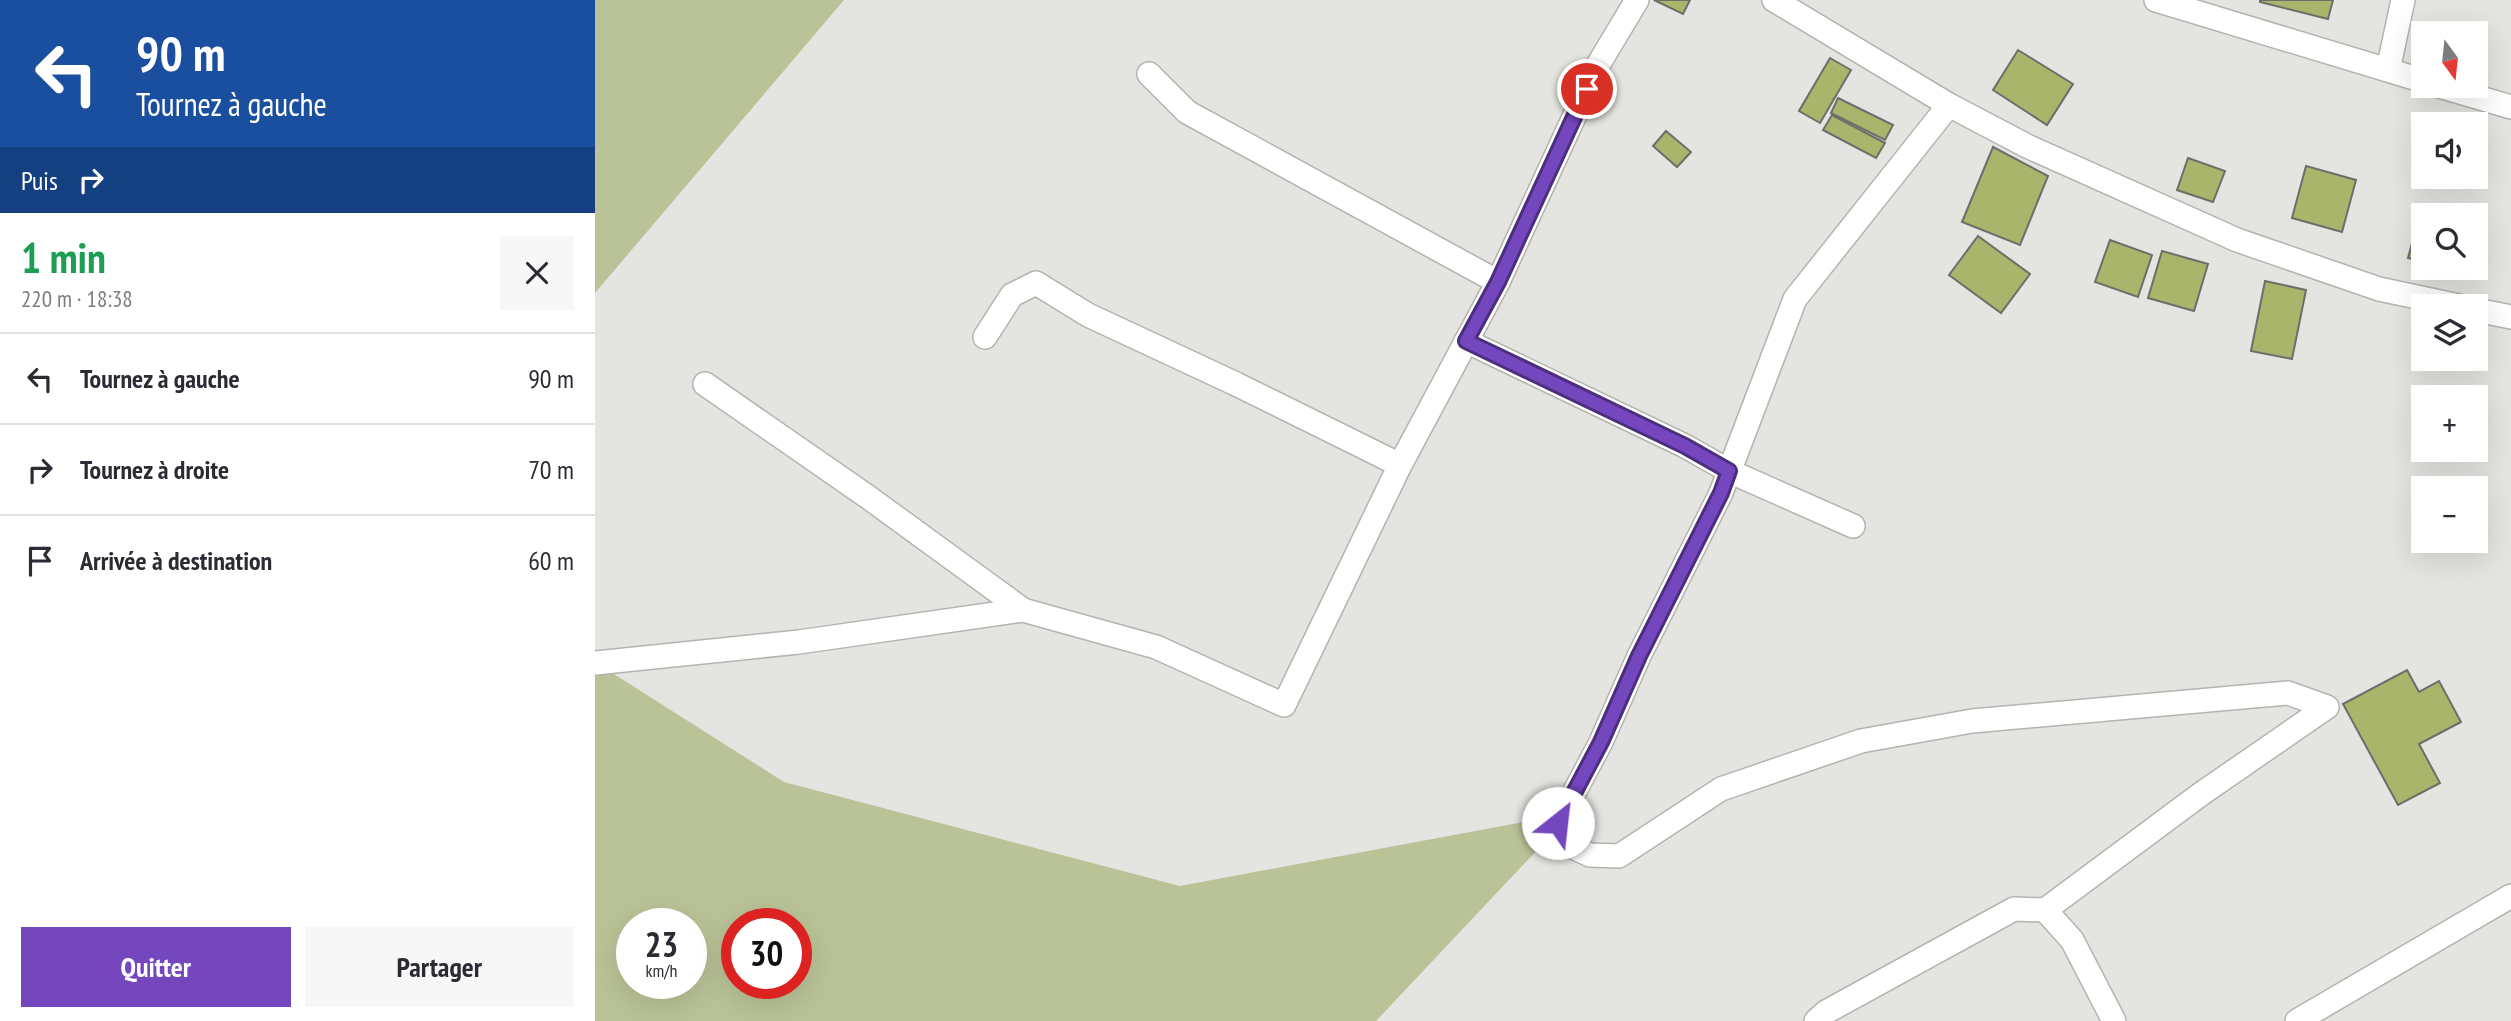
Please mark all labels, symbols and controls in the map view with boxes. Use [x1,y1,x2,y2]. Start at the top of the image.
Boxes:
text: 90 m [136,21,225,85]
north arrow [2411,21,2489,98]
map controls [2411,21,2488,553]
icon: left [21,28,112,119]
pin [1557,59,1617,119]
icon: arrive [1568,70,1606,108]
text: Tournez à gauche [136,83,327,125]
button: sound [2411,112,2488,189]
icon: right [72,161,110,199]
text: Puis [21,164,58,197]
button: search [2411,203,2488,280]
text: 1 min [21,230,106,285]
button: close [500,236,574,310]
text: 220 m · 18:38 [21,284,133,313]
button: layers [2411,294,2488,371]
icon: left [21,360,59,398]
text: Tournez à gauche [80,362,240,395]
text: 90 m [528,362,574,395]
button: + [2411,385,2488,462]
icon: right [21,451,59,489]
text: Tournez à droite [80,453,229,486]
text: 70 m [528,453,574,486]
button: − [2411,476,2488,553]
icon: arrive [21,542,59,580]
text: Arrivée à destination [80,544,272,577]
text: 60 m [528,544,574,577]
position arrow [1521,786,1595,860]
speed limit sign: 30 [721,908,812,999]
text: 23 [645,921,678,967]
button: Quitter [21,927,291,1007]
button: Partager [305,927,574,1007]
text: km/h [646,959,677,982]

